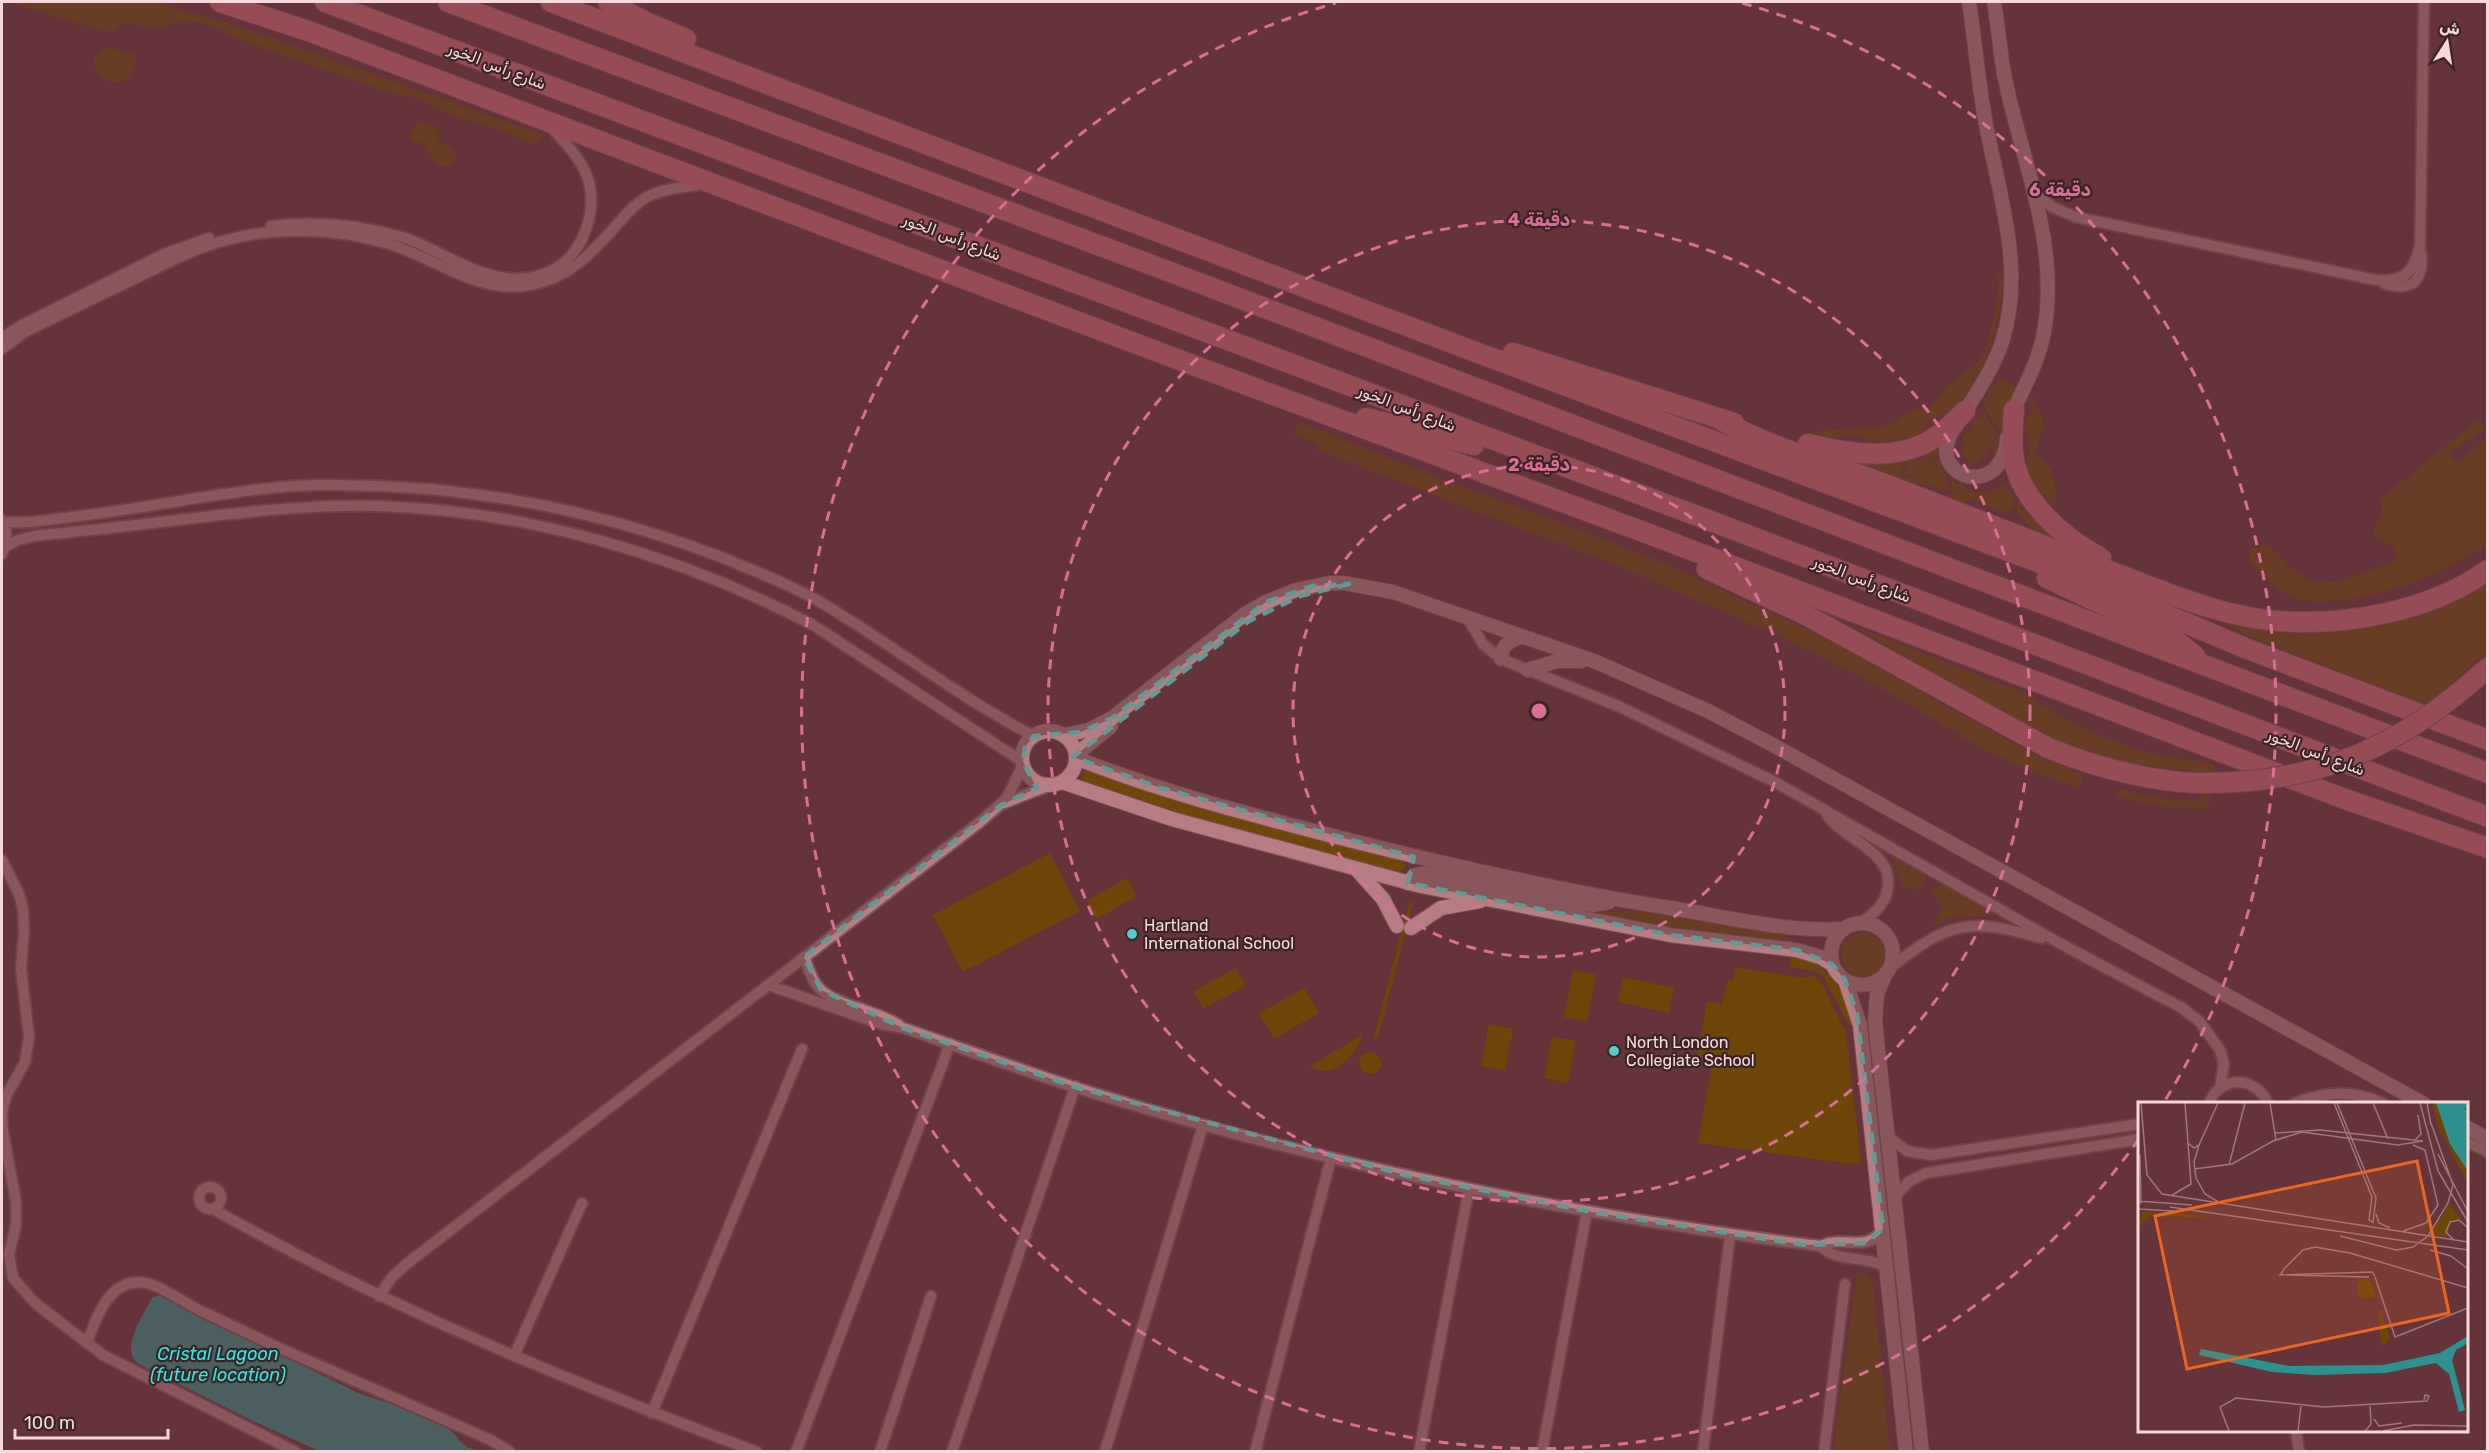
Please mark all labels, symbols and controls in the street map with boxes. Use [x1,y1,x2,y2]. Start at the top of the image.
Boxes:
north arrow [2417,12,2477,72]
text: ش [2438,16,2462,39]
street label: شارع رأس الخور [444,38,549,95]
text: 6 دقيقة [2029,179,2091,201]
street label: شارع رأس الخور [899,209,1004,266]
text: 4 دقيقة [1508,209,1570,231]
street label: شارع رأس الخور [1354,380,1459,437]
text: 2 دقيقة [1508,454,1570,476]
street label: شارع رأس الخور [1809,551,1914,608]
centre of rings [1529,701,1549,721]
street label: شارع رأس الخور [2263,724,2368,781]
place label: Hartland International School [1144,916,1294,953]
marker: Hartland International School [1125,927,1139,941]
place label: North London Collegiate School [1626,1033,1755,1070]
marker: North London Collegiate School [1607,1044,1621,1058]
inset map [2138,1102,2468,1432]
water label: Cristal Lagoon (future location) [150,1343,286,1386]
scale bar [15,1402,168,1440]
text: 100 m [24,1412,75,1434]

